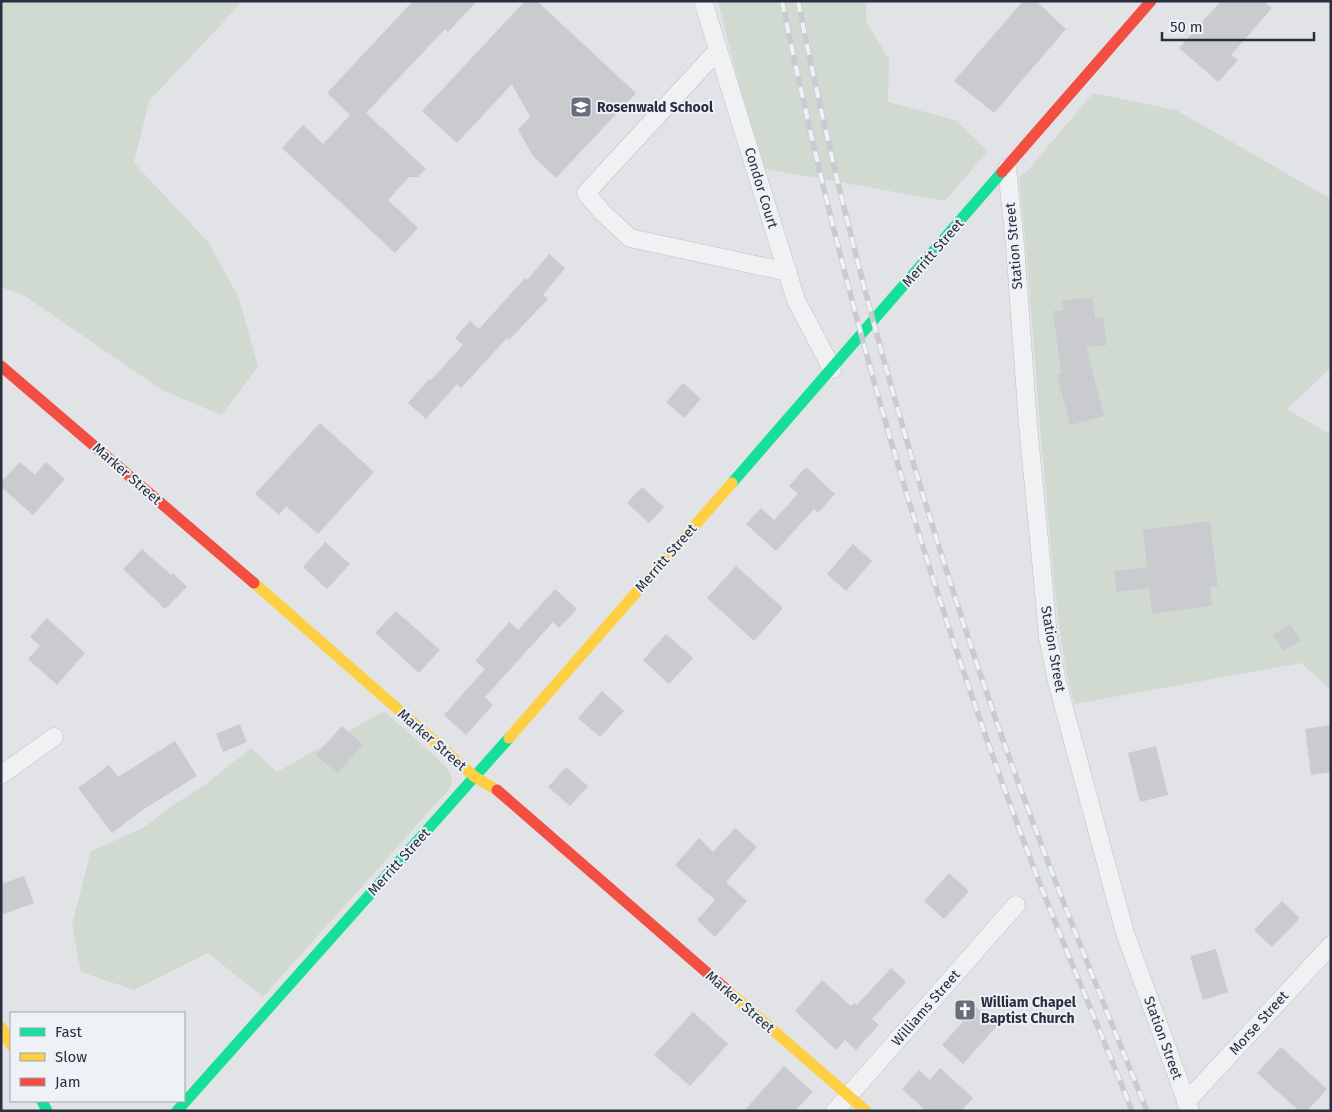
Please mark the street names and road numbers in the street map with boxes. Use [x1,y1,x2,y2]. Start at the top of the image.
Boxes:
street label: Condor Court [741,145,782,232]
street label: Station Street [1002,201,1026,290]
street label: Merritt Street [899,215,968,291]
street label: Marker Street [89,439,166,509]
street label: Merritt Street [632,520,701,596]
street label: Station Street [1037,605,1069,694]
street label: Marker Street [394,705,471,775]
street label: Merritt Street [364,824,434,899]
street label: Williams Street [888,966,964,1050]
street label: Marker Street [702,967,779,1037]
street label: Morse Street [1226,987,1293,1058]
street label: Station Street [1140,994,1186,1083]

